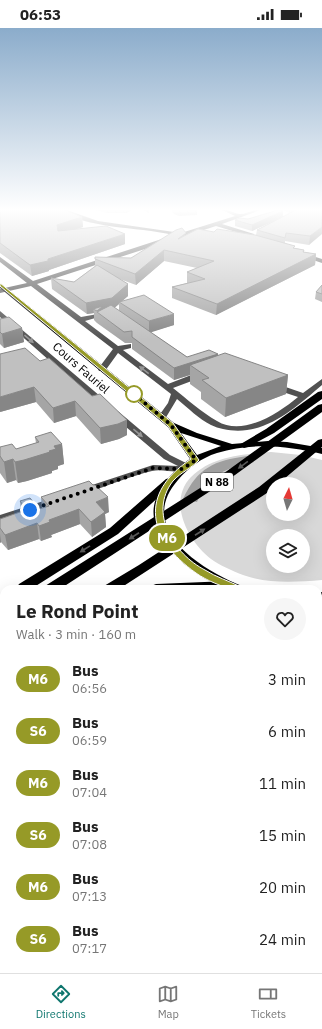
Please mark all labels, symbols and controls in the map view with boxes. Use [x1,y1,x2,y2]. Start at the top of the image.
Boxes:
text: 06:53 [20,5,61,24]
one-way arrow [25,334,34,343]
street label: Cours Fauriel [50,339,113,397]
one-way arrow [138,366,149,374]
unlabelled marker [125,385,143,403]
one-way arrow [133,428,144,437]
one-way arrow [237,461,248,469]
road number: N 88 [201,473,233,491]
north arrow [266,477,310,521]
map controls [266,477,310,573]
your location [20,500,40,520]
line badge: M6 [149,525,185,551]
one-way arrow [194,528,206,535]
text: M6 [157,529,177,547]
button: layers [266,529,310,573]
one-way arrow [129,532,139,540]
one-way arrow [79,546,91,553]
button: heart [264,598,306,640]
text: Le Rond Point [16,599,138,623]
text: Walk · 3 min · 160 m [16,626,136,643]
text: Bus [72,661,99,680]
text: M6 [28,670,48,688]
text: 3 min [268,670,306,689]
text: 06:56 [72,680,107,697]
text: Bus [72,713,99,732]
text: S6 [29,722,47,740]
text: 6 min [268,722,306,741]
text: 06:59 [72,732,107,749]
text: Bus [72,765,99,784]
text: M6 [28,774,48,792]
text: 11 min [259,774,306,793]
text: 07:04 [72,784,107,801]
text: Bus [72,817,99,836]
text: S6 [29,826,47,844]
text: 15 min [259,826,306,845]
text: 07:08 [72,836,107,853]
text: Bus [72,869,99,888]
text: M6 [28,878,48,896]
text: 20 min [259,878,306,897]
text: 07:13 [72,888,107,905]
text: Bus [72,921,99,940]
text: S6 [29,930,47,948]
text: 24 min [259,930,306,949]
text: 07:17 [72,940,107,957]
tab: Directions [36,983,86,1021]
tab: Map [157,983,179,1021]
tab: Tickets [251,983,286,1021]

